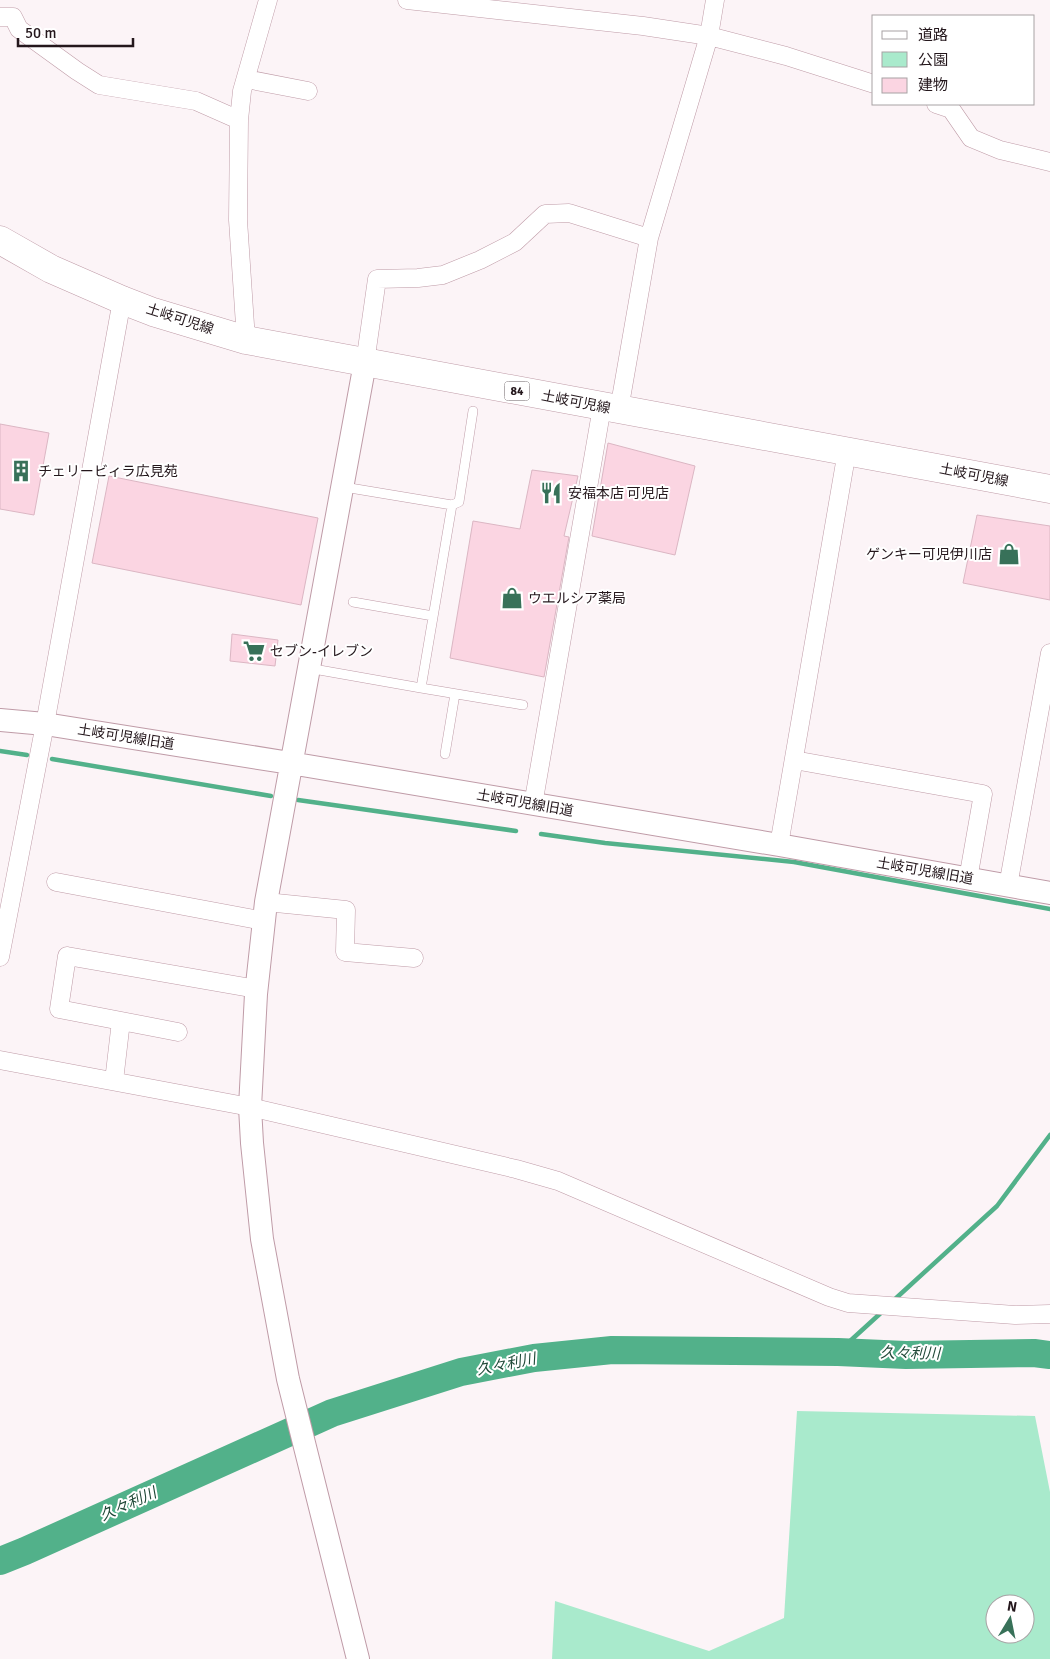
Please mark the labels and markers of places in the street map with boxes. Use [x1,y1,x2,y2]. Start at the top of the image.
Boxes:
building icon: チェリービィラ広見苑 [8,458,34,484]
place label: チェリービィラ広見苑 [38,463,178,480]
restaurant icon: 安福本店 可児店 [538,480,564,506]
place label: 安福本店 可児店 [568,485,669,502]
shop icon: ゲンキー可児伊川店 [996,541,1022,567]
place label: ゲンキー可児伊川店 [866,546,992,563]
shop icon: ウエルシア薬局 [499,585,525,611]
place label: ウエルシア薬局 [528,590,626,607]
supermarket icon: セブン-イレブン [241,638,267,664]
place label: セブン-イレブン [270,643,373,660]

